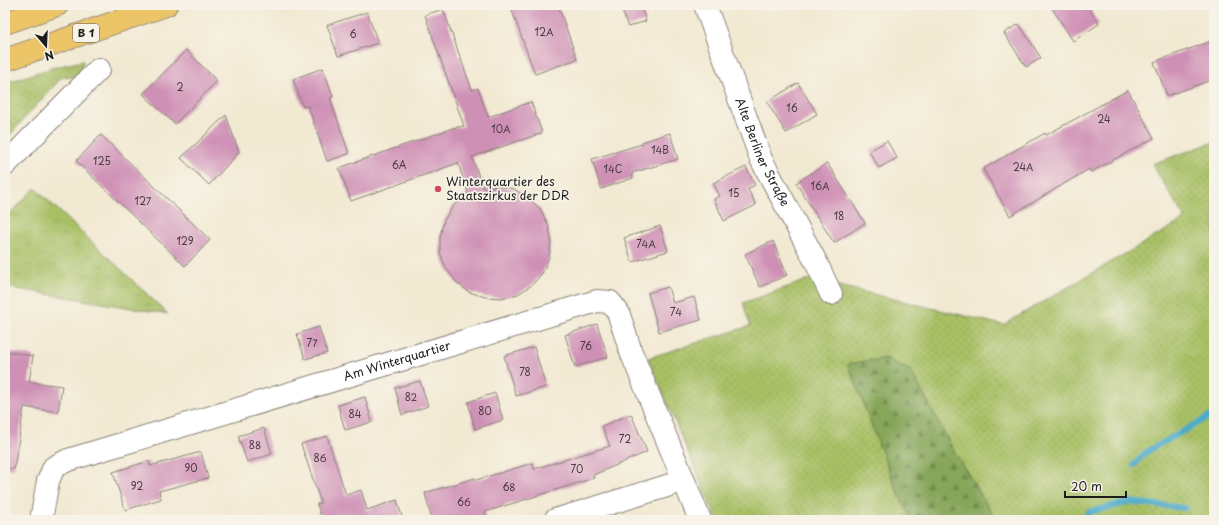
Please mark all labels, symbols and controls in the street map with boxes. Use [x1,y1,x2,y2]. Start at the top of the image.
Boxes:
road number: B 1 [73,24,99,42]
house number: 12A [534,24,554,39]
north arrow [26,26,66,66]
house number: 6 [349,26,357,41]
text: N [42,46,56,65]
house number: 2 [176,79,184,94]
street label: Alte Berliner Straße [731,95,795,209]
house number: 16 [786,100,798,115]
house number: 24 [1097,111,1111,126]
house number: 10A [491,121,511,136]
house number: 14B [651,142,669,157]
house number: 125 [93,153,111,168]
house number: 6A [392,157,407,172]
house number: 24A [1013,159,1033,174]
house number: 14C [604,161,623,176]
place label: Winterquartier des Staatszirkus der DDR [446,172,570,204]
house number: 16A [810,178,830,193]
marker: Winterquartier des Staatszirkus der DDR [433,184,443,194]
house number: 15 [729,185,739,200]
house number: 127 [135,193,152,208]
house number: 18 [834,208,844,223]
house number: 129 [176,233,194,248]
house number: 74A [636,236,656,251]
house number: 74 [670,304,682,319]
house number: 77 [306,335,318,350]
street label: Am Winterquartier [341,335,453,385]
house number: 76 [580,338,592,353]
house number: 78 [519,364,531,379]
house number: 82 [405,389,417,404]
house number: 80 [478,403,492,418]
house number: 84 [349,406,362,421]
house number: 72 [619,431,631,446]
house number: 88 [249,437,261,452]
house number: 86 [314,450,327,465]
house number: 90 [184,460,198,475]
house number: 70 [571,461,583,476]
scale bar [1065,473,1126,499]
text: 20 m [1071,477,1102,495]
house number: 92 [131,478,143,493]
house number: 68 [502,479,516,494]
house number: 66 [457,494,471,509]

